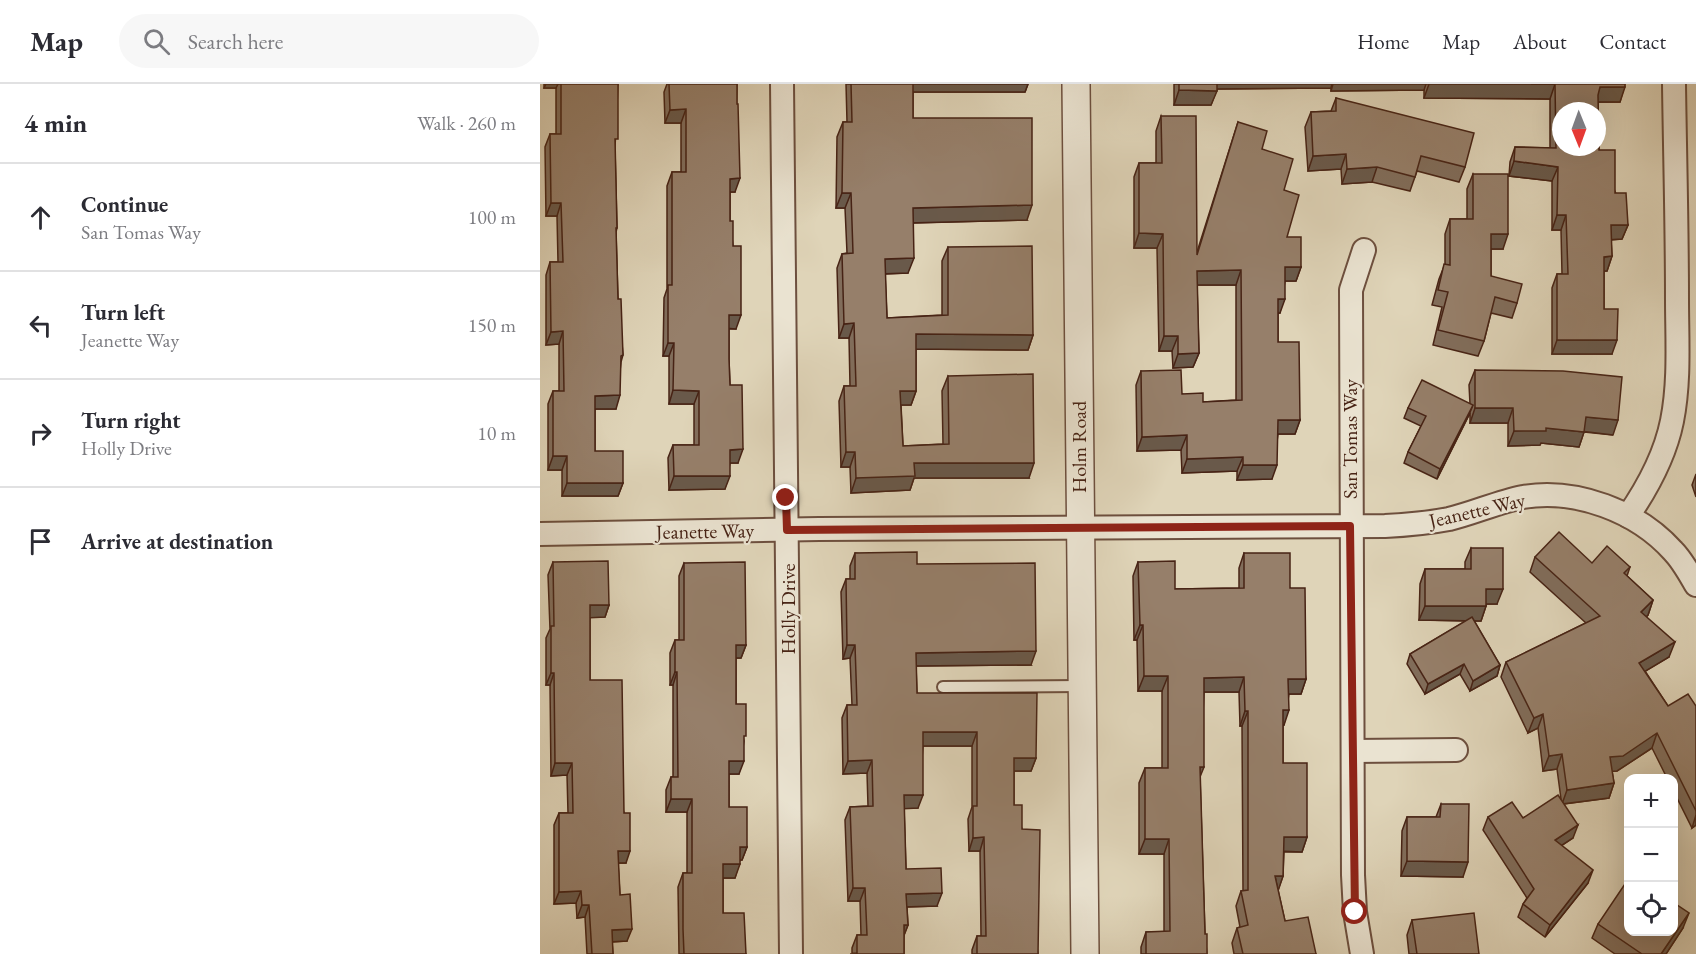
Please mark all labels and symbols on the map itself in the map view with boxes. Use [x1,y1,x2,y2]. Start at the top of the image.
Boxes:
north arrow [1552,102,1606,156]
street label: San Tomas Way [1337,379,1363,499]
street label: Holm Road [1066,400,1092,493]
route end [772,484,798,510]
street label: Jeanette Way [1424,486,1528,534]
street label: Jeanette Way [654,517,755,545]
street label: Holly Drive [775,563,801,654]
route start [1341,898,1367,924]

